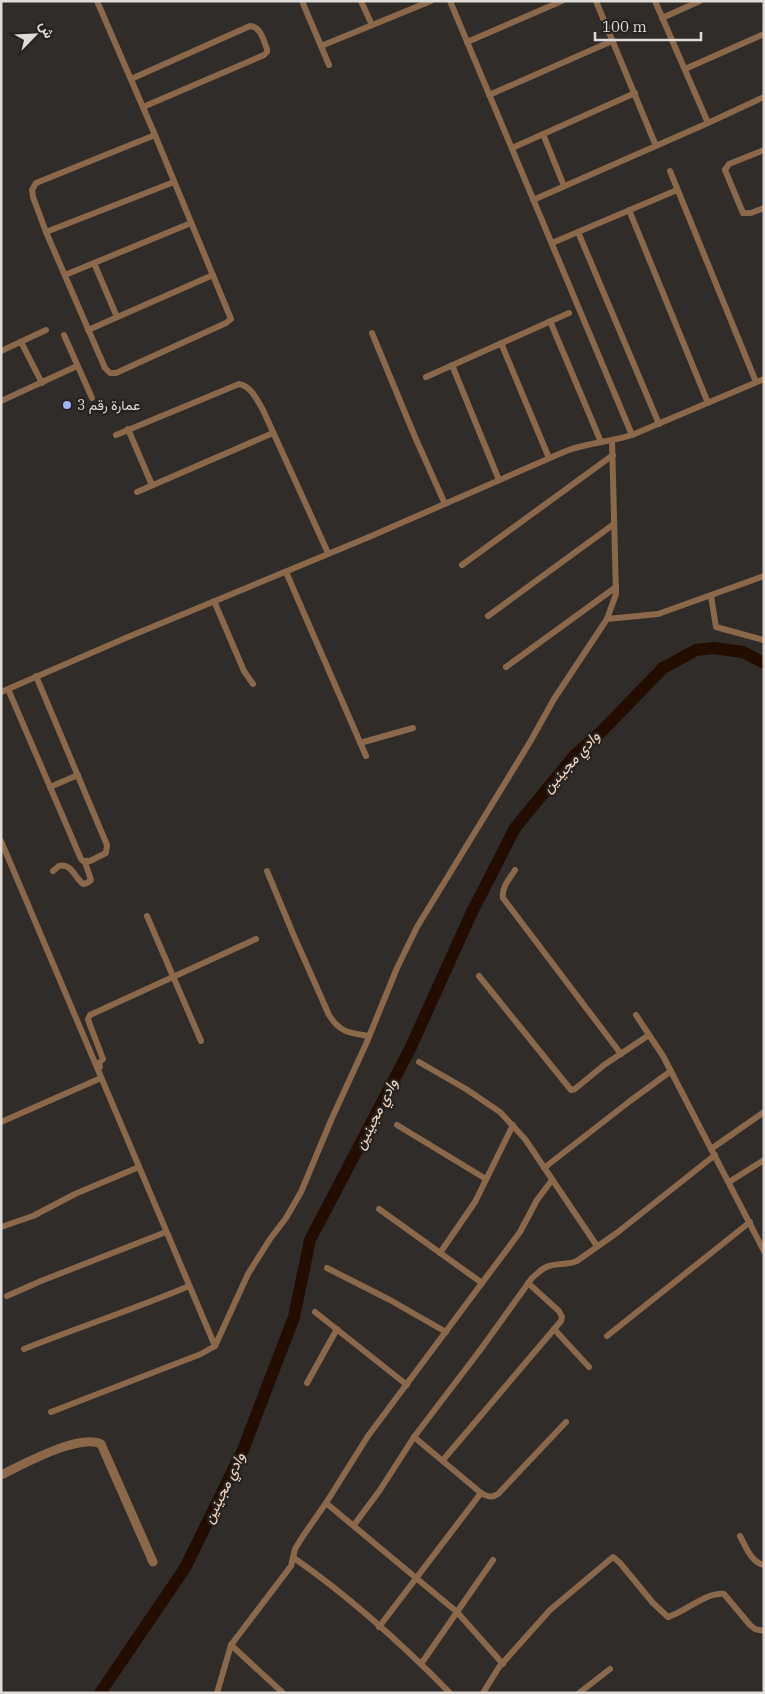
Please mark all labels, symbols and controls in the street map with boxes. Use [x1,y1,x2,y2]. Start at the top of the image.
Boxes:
north arrow [10,10,60,60]
scale bar [595,10,701,42]
text: 100 m [602,17,647,36]
text: ش [35,18,59,41]
place label: عمارة رقم 3 [77,396,140,414]
marker: عمارة رقم 3 [61,399,73,411]
water label: وادي مجينين [538,727,606,798]
water label: وادي مجينين [350,1075,404,1154]
water label: وادي مجينين [198,1449,252,1528]

